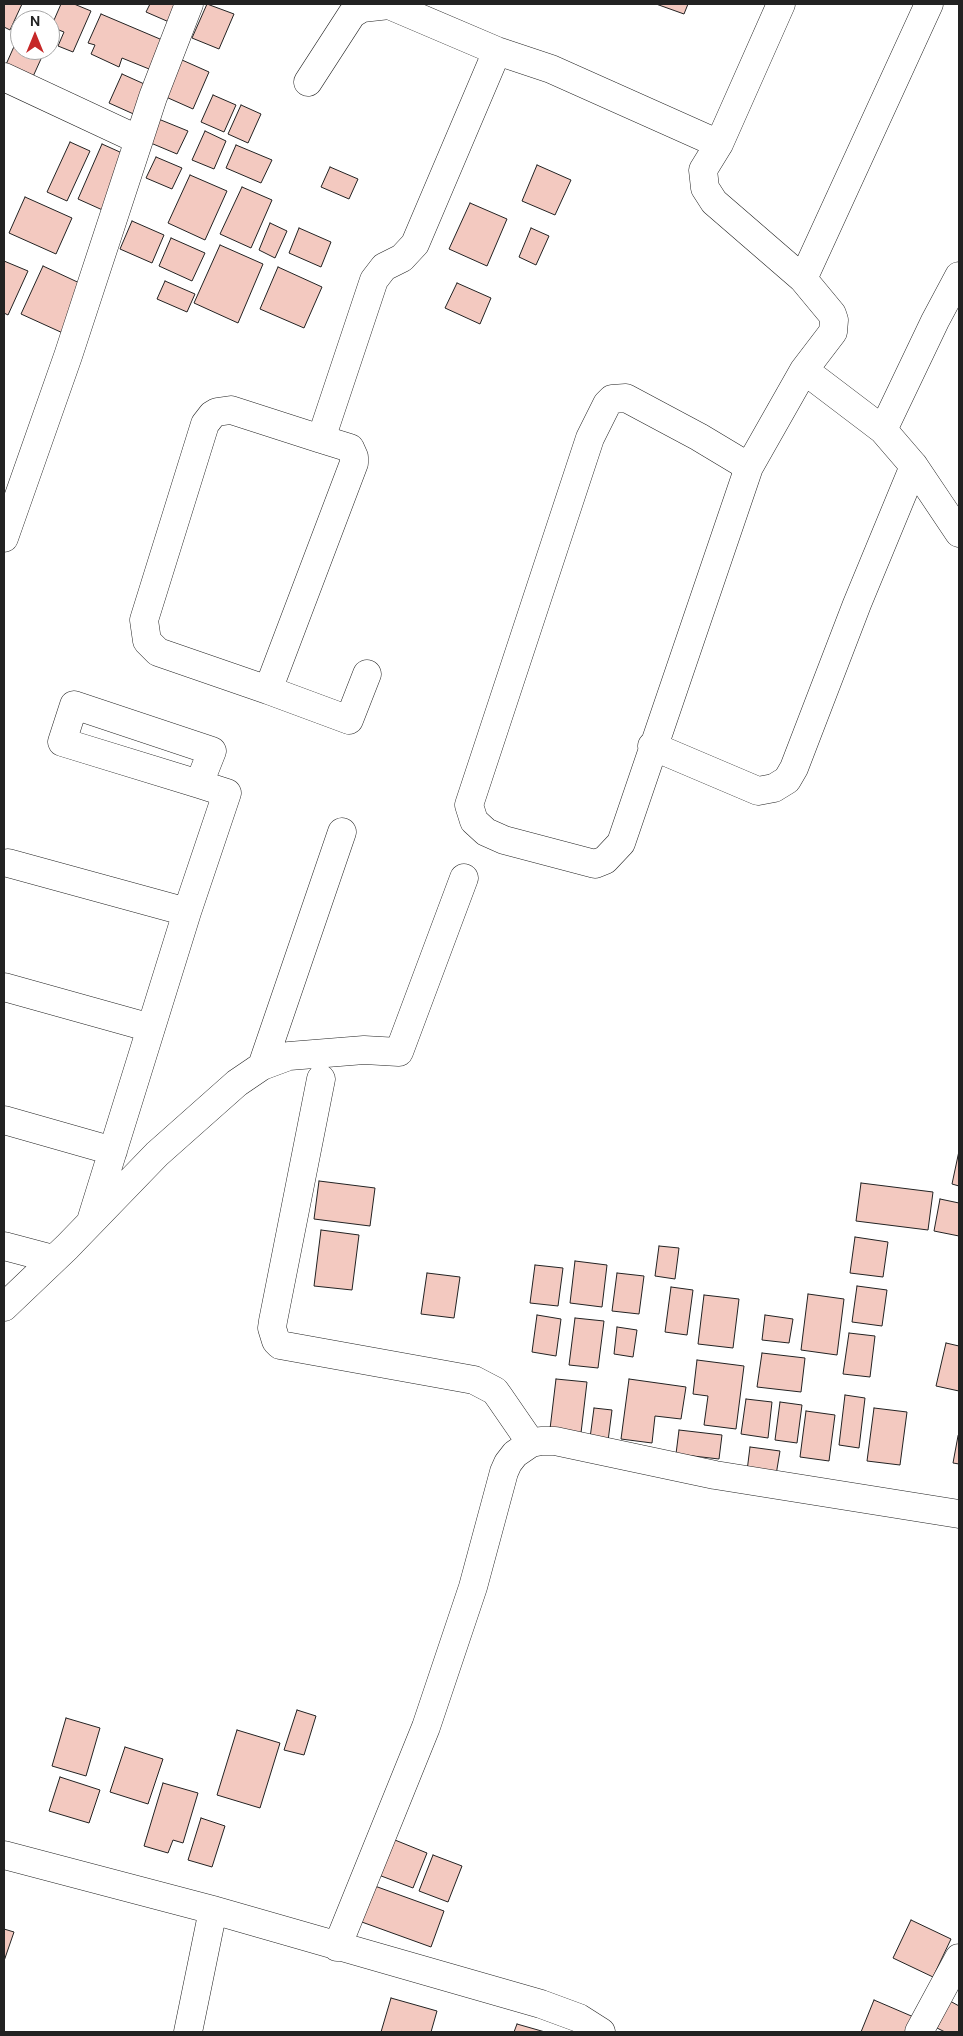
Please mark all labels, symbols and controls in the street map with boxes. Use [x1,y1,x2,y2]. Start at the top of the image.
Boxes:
north arrow [10,10,60,60]
text: N [30,12,40,30]

